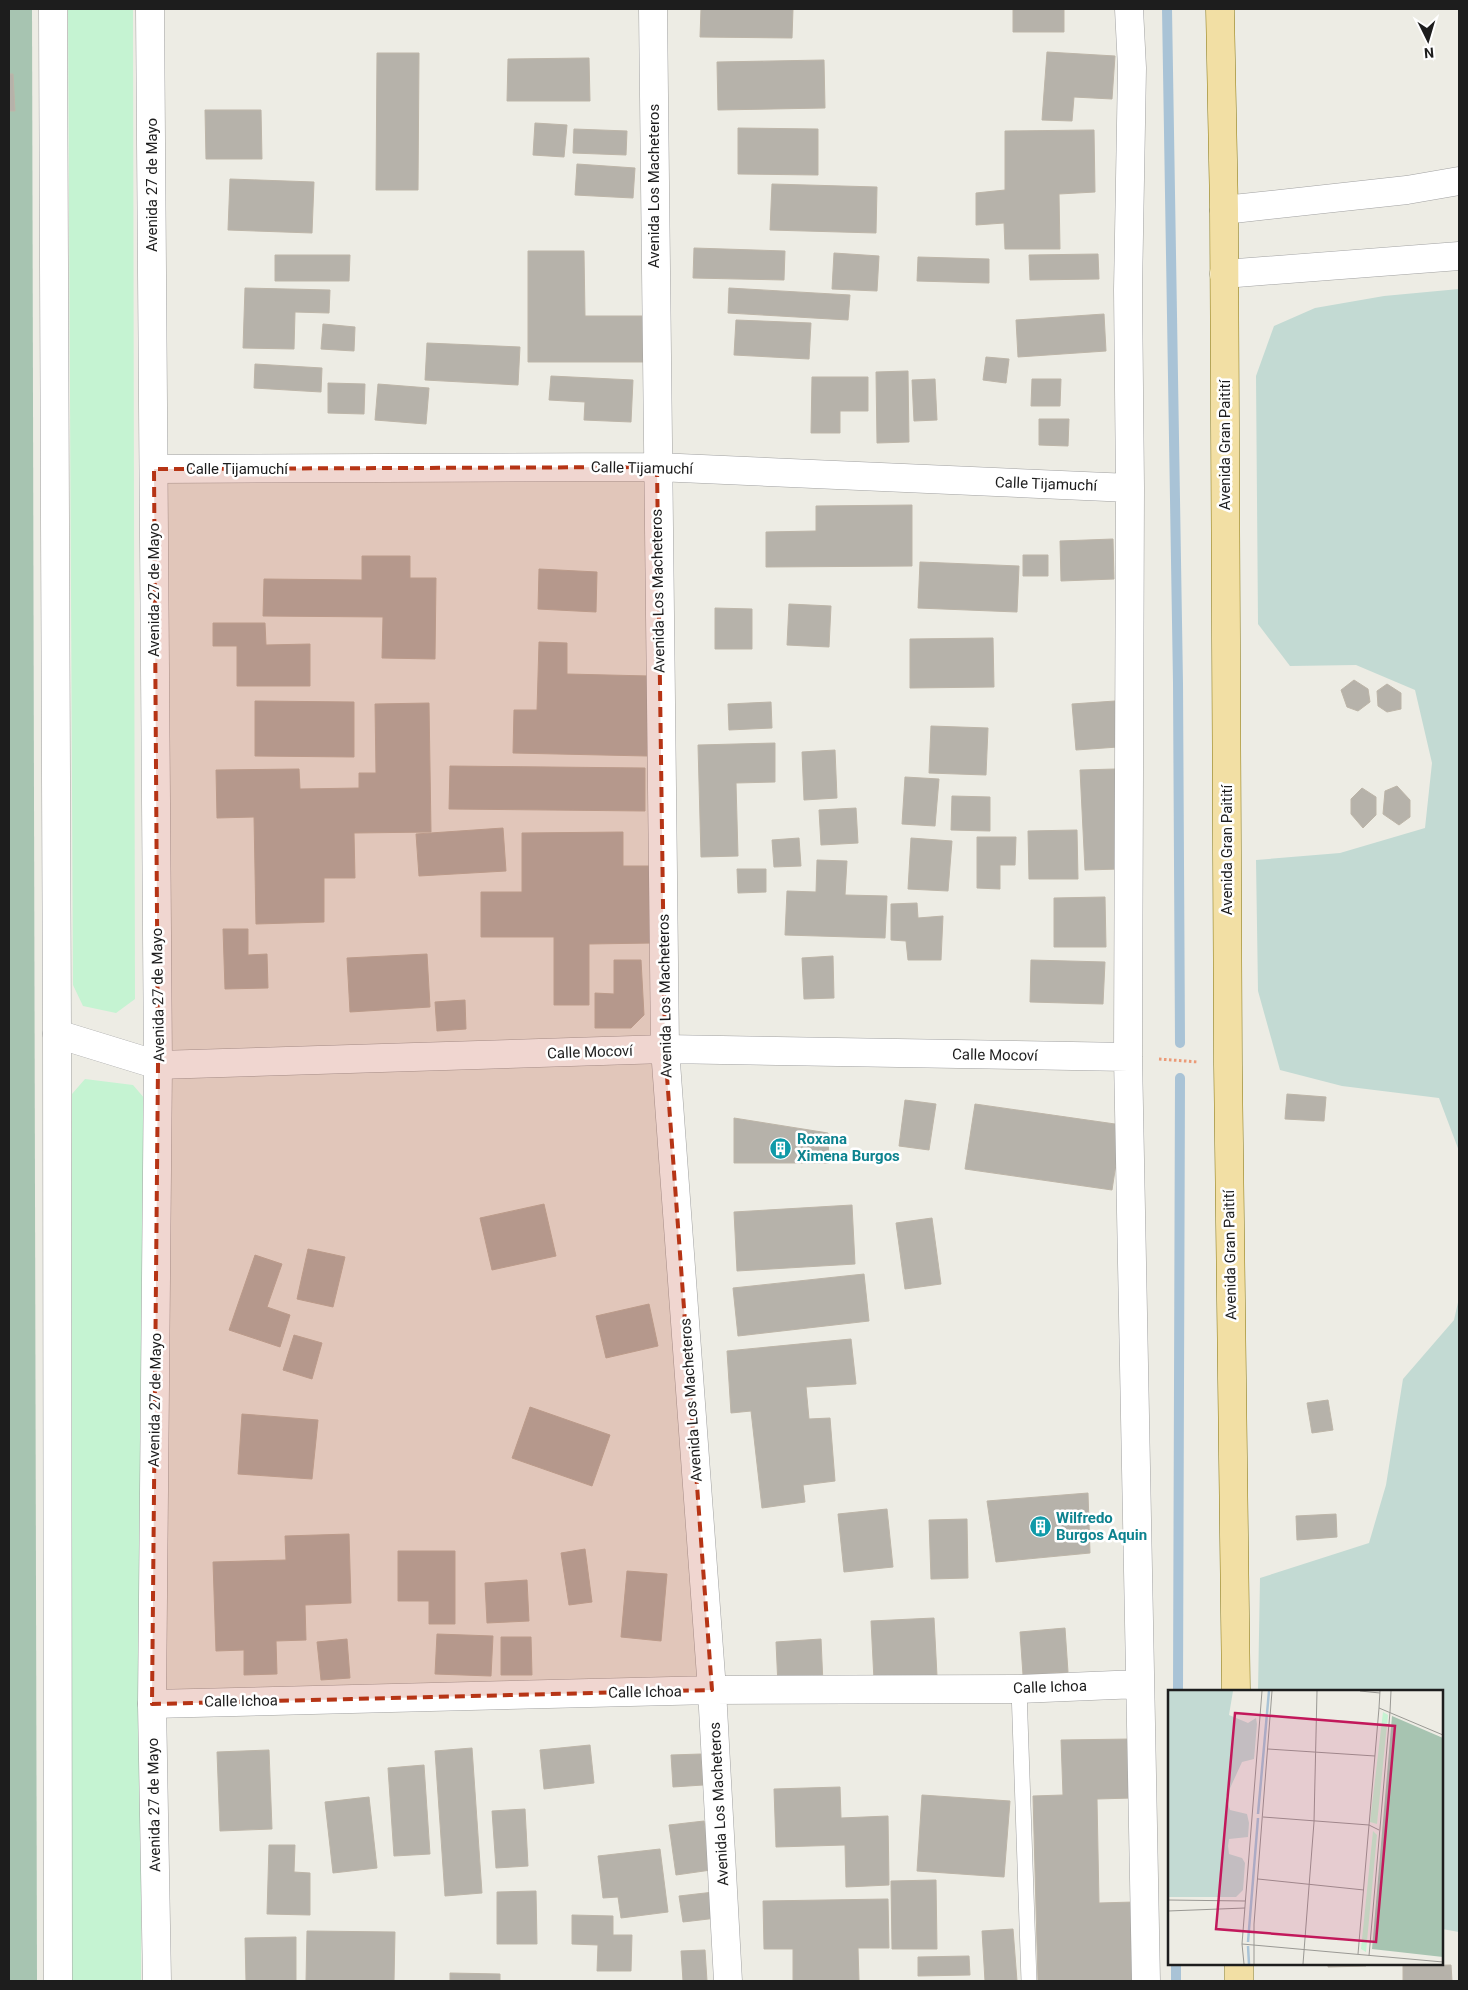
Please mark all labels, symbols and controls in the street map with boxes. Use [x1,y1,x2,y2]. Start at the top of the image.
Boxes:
north arrow [1403,15,1453,65]
text: N [1424,45,1435,61]
street label: Avenida Los Macheteros [645,104,663,268]
street label: Avenida 27 de Mayo [143,118,161,252]
street label: Avenida Gran Paitití [1216,379,1234,510]
street label: Calle Tijamuchí [591,458,695,478]
street label: Calle Tijamuchí [186,460,289,478]
street label: Calle Tijamuchí [995,473,1099,495]
street label: Avenida Los Macheteros [648,509,668,673]
street label: Avenida 27 de Mayo [145,523,163,657]
street label: Avenida Gran Paitití [1218,784,1236,915]
street label: Avenida Los Macheteros [655,914,675,1078]
street label: Avenida 27 de Mayo [148,928,168,1062]
street label: Calle Mocoví [547,1041,634,1062]
street label: Calle Mocoví [952,1045,1039,1065]
place label: Roxana Ximena Burgos [797,1130,900,1165]
building icon: Roxana Ximena Burgos [769,1136,793,1160]
street label: Avenida Gran Paitití [1220,1188,1240,1320]
street label: Avenida Los Macheteros [676,1317,706,1483]
street label: Avenida 27 de Mayo [145,1333,165,1467]
place label: Wilfredo Burgos Aquin [1056,1509,1147,1544]
building icon: Wilfredo Burgos Aquin [1028,1515,1052,1539]
street label: Calle Ichoa [1013,1677,1087,1697]
street label: Calle Ichoa [608,1682,682,1702]
inset map [1168,1690,1443,1965]
street label: Calle Ichoa [204,1691,278,1711]
street label: Avenida Los Macheteros [706,1721,732,1887]
street label: Avenida 27 de Mayo [144,1738,164,1872]

